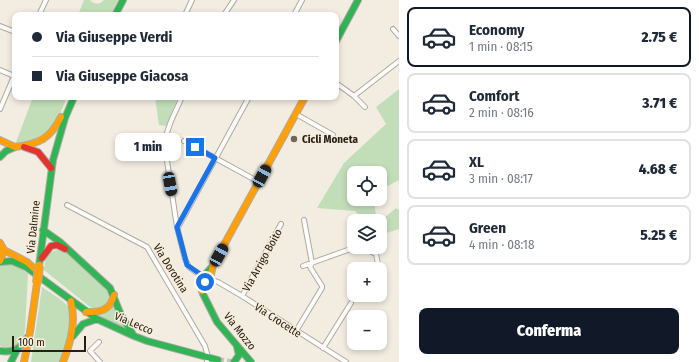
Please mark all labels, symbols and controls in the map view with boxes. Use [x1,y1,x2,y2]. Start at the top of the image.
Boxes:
icon: car [421,19,457,55]
text: Economy [469,21,524,39]
text: Via Giuseppe Verdi [56,28,172,46]
text: 2.75 € [641,28,677,46]
text: 1 min · 08:15 [469,39,533,54]
text: Via Giuseppe Giacosa [56,67,188,85]
icon: car [421,85,457,121]
text: Comfort [469,87,520,105]
text: 3.71 € [642,94,677,112]
text: 2 min · 08:16 [469,105,534,120]
callout: 1 min [115,133,181,161]
place label: Cicli Moneta [302,133,358,146]
marker: Cicli Moneta [289,134,299,144]
route end [186,138,204,156]
text: 1 min [134,139,162,154]
icon: car [421,151,457,187]
text: XL [469,153,484,171]
text: 4.68 € [639,160,677,178]
car [251,163,273,189]
map controls [347,166,387,350]
button: locate [347,166,387,206]
car [162,171,178,197]
text: 3 min · 08:17 [469,171,533,186]
street label: Via Dalmine [24,200,43,254]
button: layers [347,214,387,254]
icon: car [421,217,457,253]
text: Green [469,219,506,237]
street label: Via Arrigo Boito [240,226,285,294]
text: 5.25 € [640,226,677,244]
text: 4 min · 08:18 [469,237,534,252]
street label: Via Dorotina [150,241,191,295]
car [208,242,230,268]
button: + [347,262,387,302]
route start [196,273,214,291]
street label: Via Crocette [252,300,304,340]
button: Conferma [419,308,679,354]
street label: Via Lecco [112,309,155,338]
street label: Via Mozzo [221,310,258,353]
button: − [347,310,387,350]
scale bar [12,334,86,353]
text: 100 m [18,336,45,349]

